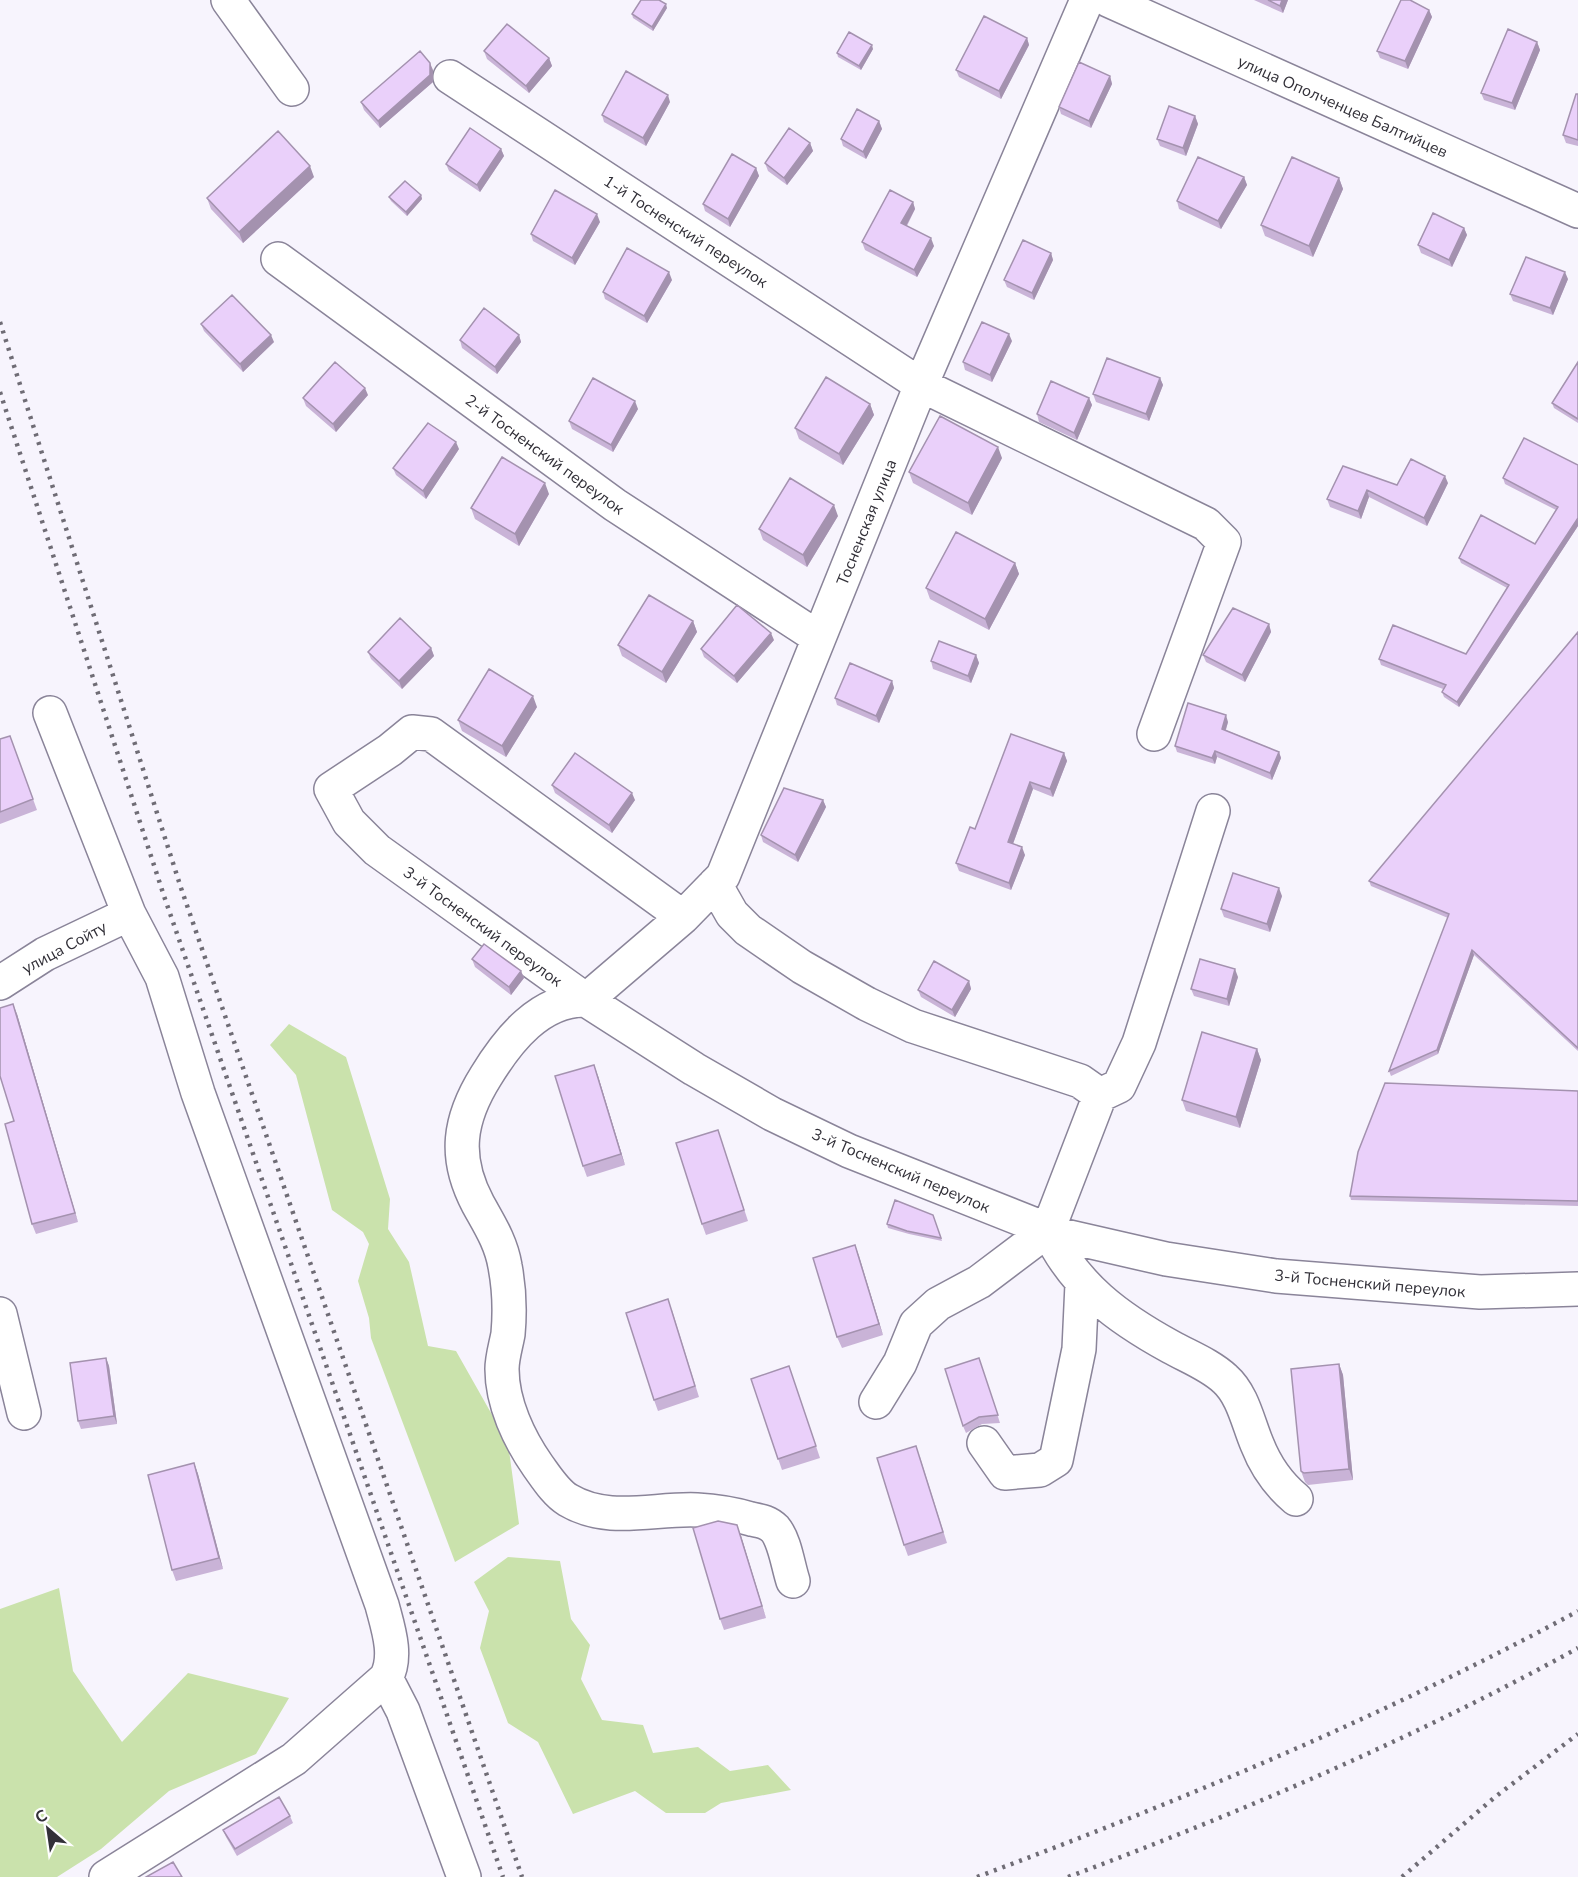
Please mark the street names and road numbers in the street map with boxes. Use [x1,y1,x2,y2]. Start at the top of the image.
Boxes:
street label: улица Ополченцев Балтийцев [1234,51,1451,163]
street label: 1-й Тосненский переулок [599,170,772,294]
street label: 2-й Тосненский переулок [460,390,629,520]
street label: Тосненская улица [832,456,902,589]
street label: 3-й Тосненский переулок [398,862,567,992]
street label: улица Сойту [18,916,111,979]
street label: 3-й Тосненский переулок [808,1123,994,1219]
street label: 3-й Тосненский переулок [1273,1265,1467,1303]

